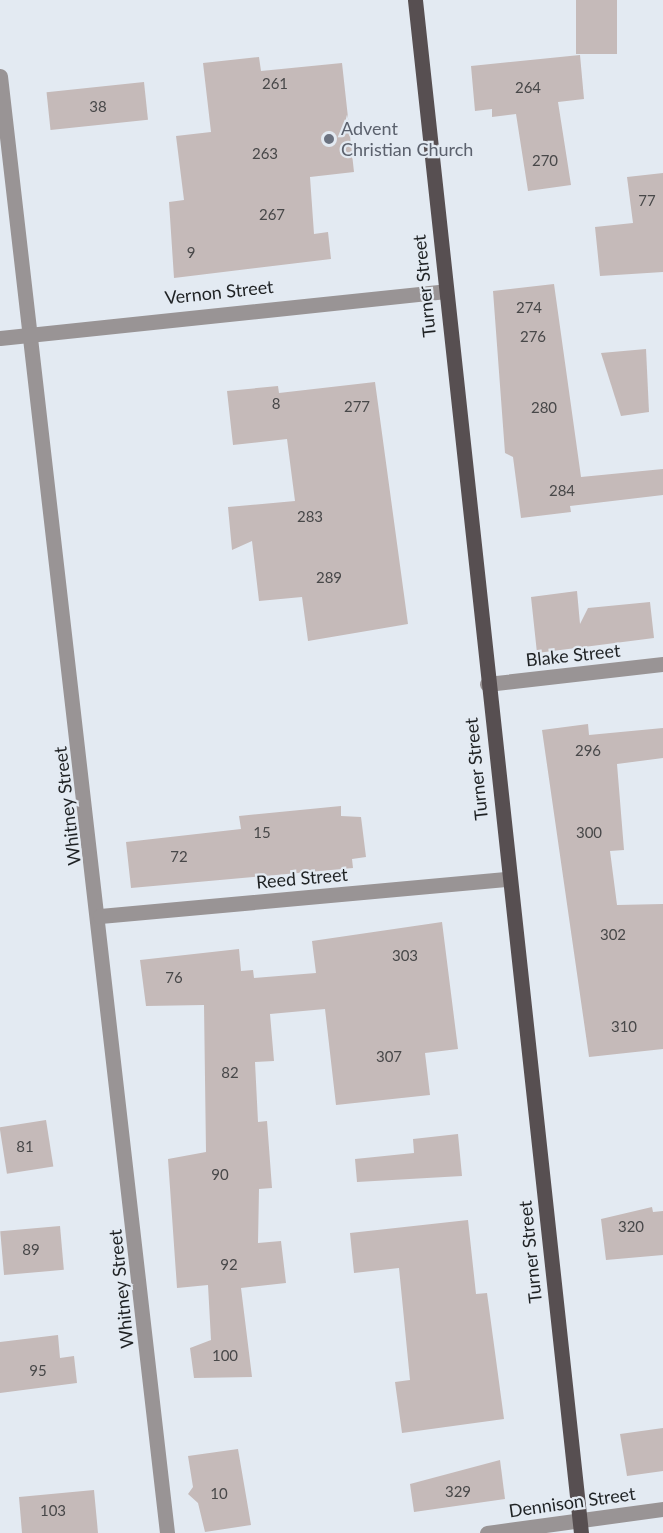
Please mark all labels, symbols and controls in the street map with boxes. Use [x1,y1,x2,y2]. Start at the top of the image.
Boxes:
house number: 261 [262,75,288,93]
house number: 264 [515,79,541,97]
house number: 38 [89,98,107,116]
place label: Advent Christian Church [341,118,473,160]
marker: Advent Christian Church [322,132,336,146]
house number: 263 [252,145,278,163]
house number: 270 [532,152,558,170]
house number: 77 [638,192,656,210]
house number: 267 [259,206,285,224]
street label: Turner Street [408,233,440,339]
house number: 9 [187,244,195,262]
street label: Vernon Street [164,276,274,308]
house number: 274 [516,299,542,317]
house number: 276 [520,328,546,346]
house number: 8 [272,395,280,413]
house number: 277 [344,398,370,416]
house number: 280 [531,399,557,417]
house number: 284 [549,482,575,500]
house number: 283 [297,508,323,526]
house number: 289 [316,569,342,587]
street label: Blake Street [525,639,621,671]
street label: Turner Street [460,716,492,822]
house number: 296 [575,742,601,760]
street label: Whitney Street [49,745,85,867]
house number: 15 [253,824,271,842]
house number: 300 [576,824,602,842]
house number: 72 [170,848,188,866]
street label: Reed Street [255,863,349,893]
house number: 302 [600,926,626,944]
house number: 303 [392,947,418,965]
house number: 76 [165,969,183,987]
house number: 310 [611,1018,637,1036]
house number: 307 [376,1048,402,1066]
house number: 82 [221,1064,239,1082]
house number: 81 [16,1138,34,1156]
house number: 90 [211,1166,229,1184]
street label: Turner Street [514,1199,546,1305]
house number: 320 [618,1218,644,1236]
street label: Whitney Street [104,1228,138,1350]
house number: 89 [22,1241,40,1259]
house number: 92 [220,1256,238,1274]
house number: 100 [212,1347,238,1365]
house number: 95 [29,1362,47,1380]
street label: Dennison Street [507,1482,637,1522]
house number: 329 [445,1483,471,1501]
house number: 10 [210,1485,228,1503]
house number: 103 [40,1502,66,1520]

